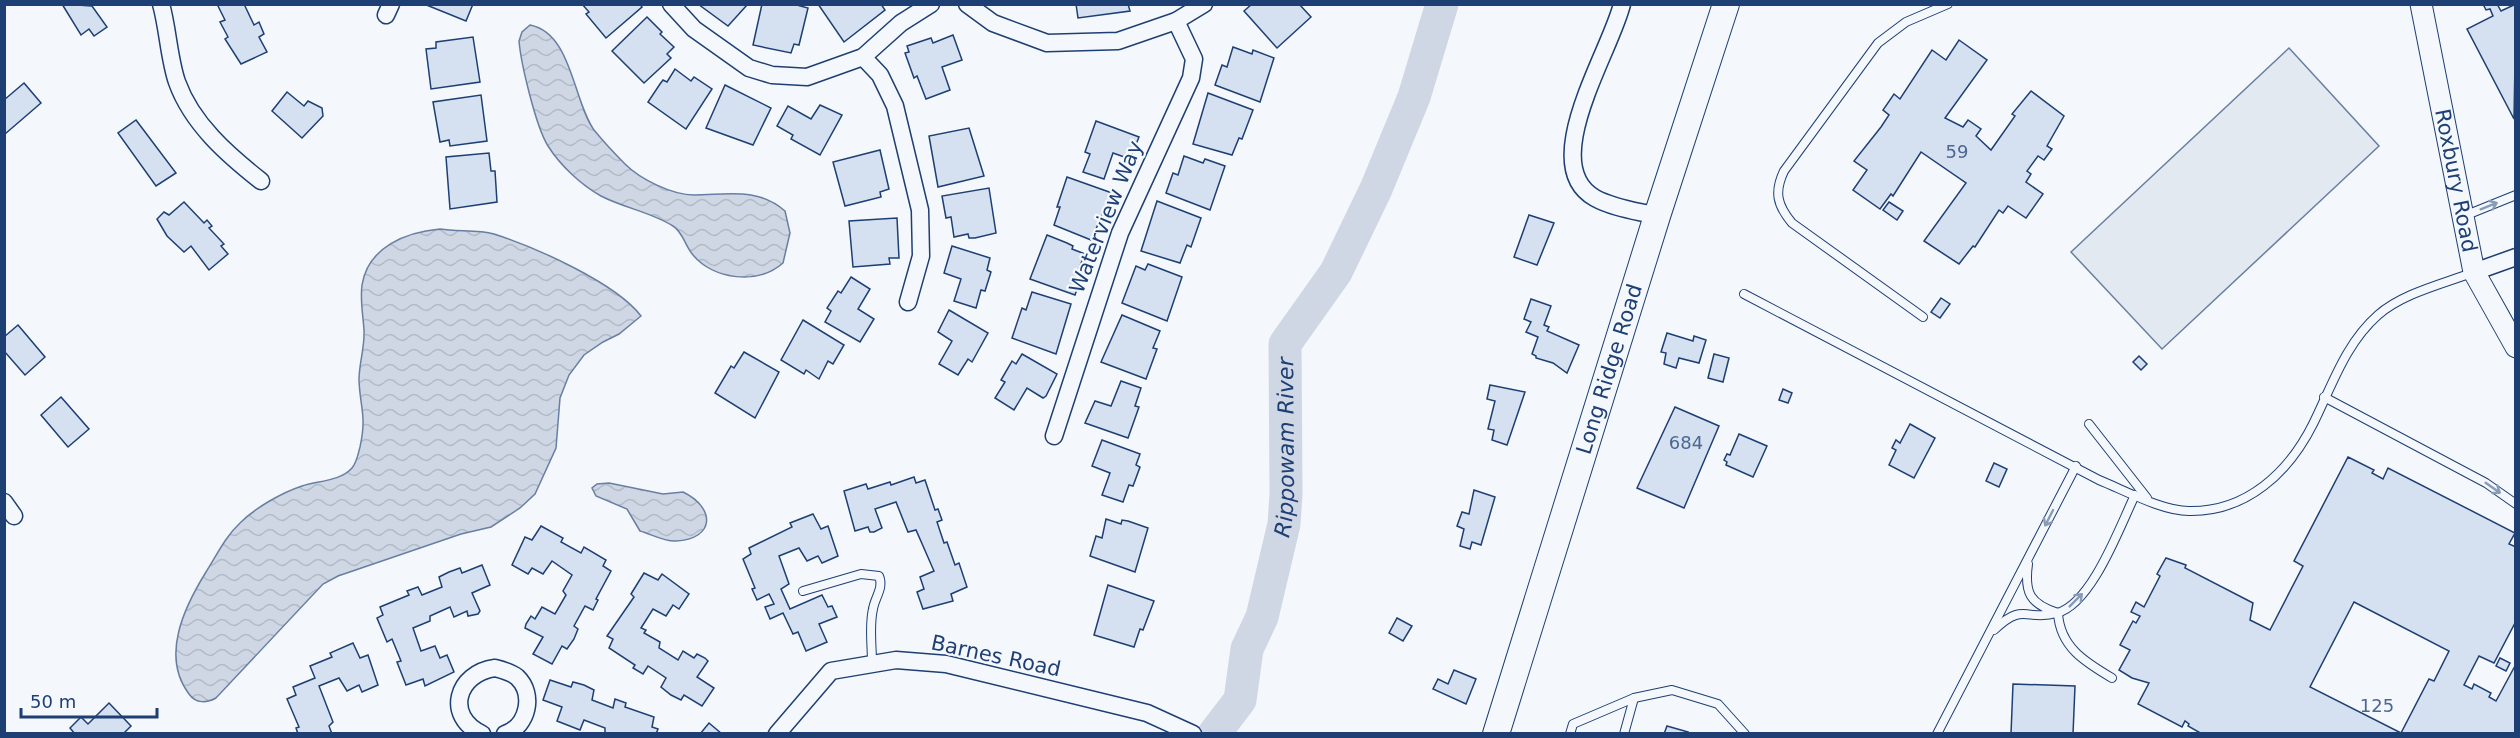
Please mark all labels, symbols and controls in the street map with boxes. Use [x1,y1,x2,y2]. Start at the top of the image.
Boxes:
street label: Roxbury Road [2430,107,2482,254]
street label: Waterview Way [1065,137,1147,297]
house number: 59 [1946,141,1968,162]
one-way arrow [2480,200,2498,211]
street label: Long Ridge Road [1572,281,1647,457]
water label: Rippowam River [1269,355,1299,540]
house number: 684 [1669,432,1703,453]
one-way arrow [2484,482,2500,494]
one-way arrow [2043,509,2055,526]
one-way arrow [2069,592,2084,607]
street label: Barnes Road [929,631,1063,681]
scale bar [21,681,158,719]
text: 50 m [30,691,76,712]
house number: 125 [2360,695,2394,716]

